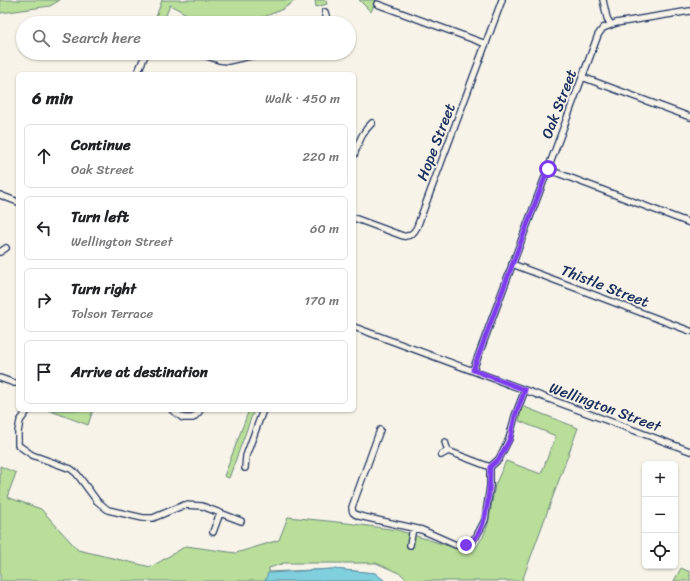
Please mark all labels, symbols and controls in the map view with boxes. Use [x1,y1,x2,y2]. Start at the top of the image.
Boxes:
search box [16,16,356,60]
text: Search here [62,25,141,51]
icon: search [30,27,52,49]
street label: Oak Street [534,65,584,143]
text: 6 min [32,83,73,113]
text: Walk · 450 m [265,87,340,110]
street label: Hope Street [409,99,463,185]
text: Continue [71,132,131,158]
icon: ahead [33,145,55,167]
text: 220 m [302,145,339,168]
text: Oak Street [71,158,134,181]
route start [539,160,557,178]
text: Turn left [71,204,129,230]
icon: left [33,217,55,239]
text: 60 m [310,217,339,240]
text: Wellington Street [71,230,173,253]
street label: Thistle Street [557,257,653,315]
text: Turn right [71,276,136,302]
icon: right [33,289,55,311]
text: 170 m [304,289,339,312]
text: Tolson Terrace [71,302,153,325]
text: Arrive at destination [71,359,208,385]
icon: arrive [33,361,55,383]
street label: Wellington Street [545,375,665,440]
map controls [642,461,678,569]
button: + [642,461,678,497]
button: − [642,497,678,533]
button: locate [642,533,678,569]
route end [457,536,475,554]

